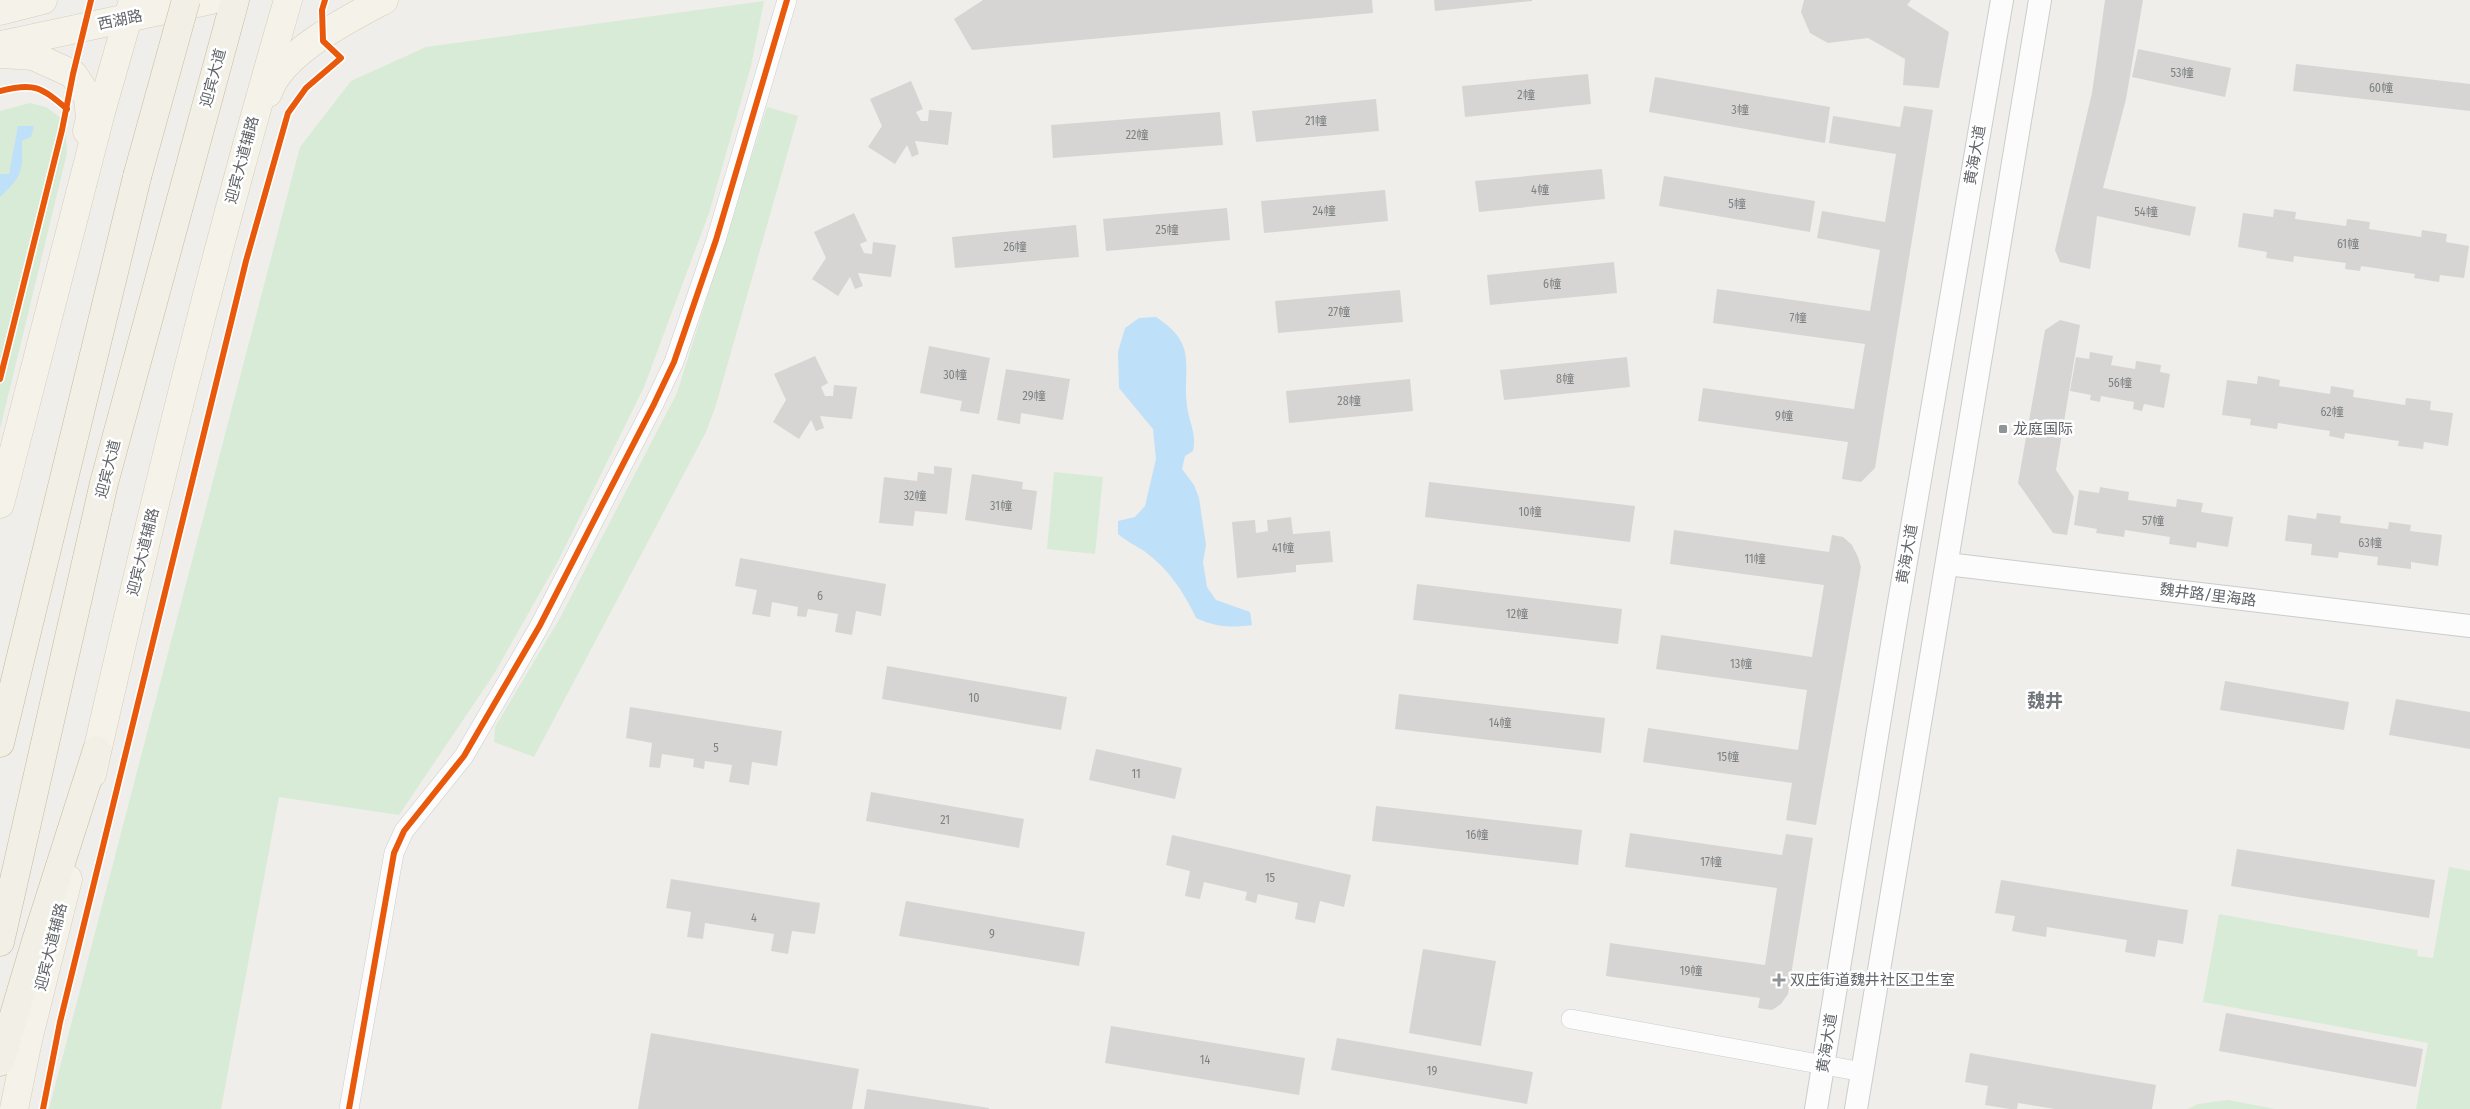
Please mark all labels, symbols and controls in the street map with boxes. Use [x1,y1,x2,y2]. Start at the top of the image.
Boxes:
street label: 西湖路 [96,7,144,33]
street label: 迎宾大道 [197,47,229,109]
house number: 53幢 [2171,66,2193,80]
house number: 60幢 [2369,81,2393,95]
house number: 2幢 [1517,88,1535,102]
house number: 3幢 [1731,103,1749,117]
street label: 迎宾大道辅路 [222,114,262,206]
house number: 21幢 [1305,114,1327,128]
street label: 黄海大道 [1961,124,1989,186]
house number: 22幢 [1126,128,1148,142]
house number: 4幢 [1531,183,1549,197]
house number: 5幢 [1728,197,1746,211]
house number: 24幢 [1313,204,1335,218]
house number: 54幢 [2134,205,2158,219]
house number: 25幢 [1156,223,1178,237]
house number: 61幢 [2337,237,2359,251]
house number: 26幢 [1003,240,1027,254]
house number: 6幢 [1543,277,1561,291]
house number: 27幢 [1328,305,1350,319]
house number: 7幢 [1790,311,1806,325]
house number: 30幢 [943,368,967,382]
house number: 8幢 [1556,372,1574,386]
house number: 56幢 [2108,376,2132,390]
house number: 29幢 [1022,389,1046,403]
house number: 28幢 [1337,394,1361,408]
house number: 62幢 [2320,405,2344,419]
house number: 9幢 [1775,409,1793,423]
place label: 龙庭国际 [2013,420,2073,438]
marker: 龙庭国际 [1997,423,2009,435]
street label: 迎宾大道 [92,438,124,500]
house number: 32幢 [904,489,926,503]
house number: 31幢 [990,499,1012,513]
house number: 10幢 [1519,505,1541,519]
street label: 迎宾大道辅路 [123,506,163,598]
house number: 57幢 [2142,514,2164,528]
street label: 黄海大道 [1893,523,1921,585]
house number: 63幢 [2358,536,2382,550]
house number: 41幢 [1272,541,1294,555]
house number: 11幢 [1744,552,1766,566]
street label: 魏井路/里海路 [2159,580,2257,610]
house number: 6 [817,589,823,603]
house number: 12幢 [1506,607,1528,621]
house number: 13幢 [1730,657,1752,671]
district label: 魏井 [2027,690,2063,712]
house number: 10 [969,691,979,705]
house number: 14幢 [1489,716,1511,730]
house number: 5 [713,741,719,755]
house number: 15幢 [1717,750,1739,764]
house number: 11 [1131,767,1141,781]
house number: 21 [940,813,950,827]
house number: 16幢 [1466,828,1488,842]
house number: 17幢 [1700,855,1722,869]
house number: 15 [1265,871,1276,885]
street label: 迎宾大道辅路 [31,901,71,993]
house number: 4 [751,911,757,925]
house number: 9 [989,927,995,941]
house number: 19幢 [1680,964,1702,978]
place label: 双庄街道魏井社区卫生室 [1790,971,1955,989]
marker: 双庄街道魏井社区卫生室 [1772,973,1786,987]
street label: 黄海大道 [1813,1012,1841,1074]
house number: 14 [1200,1053,1210,1067]
house number: 19 [1427,1064,1437,1078]

